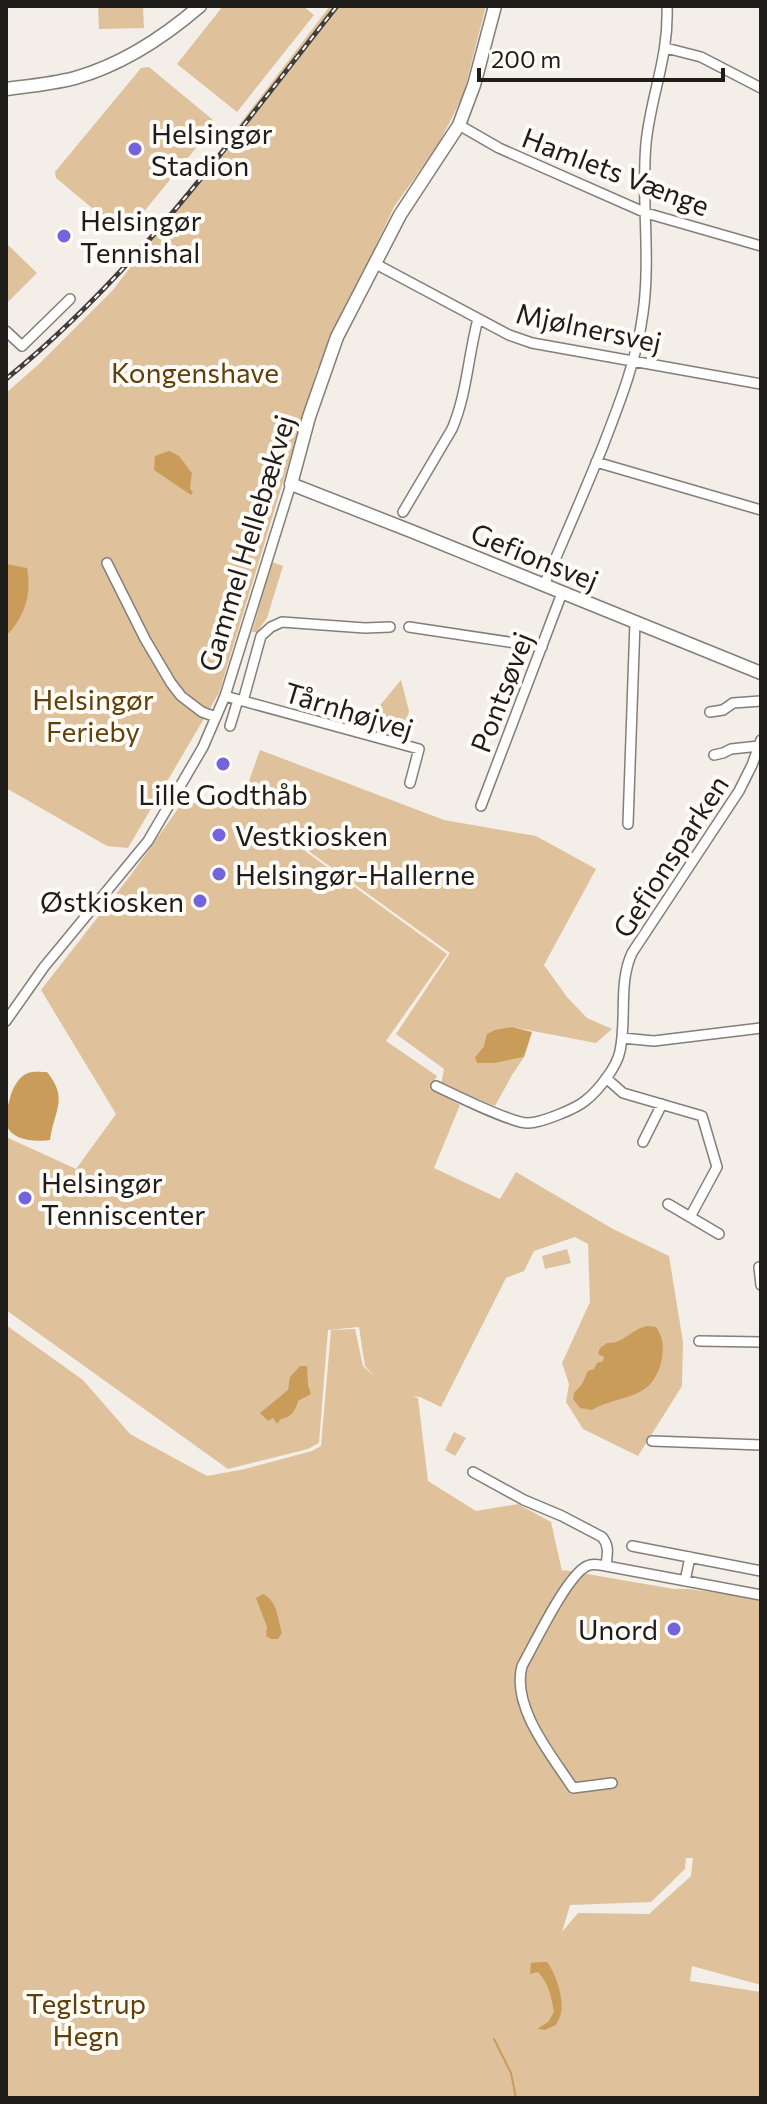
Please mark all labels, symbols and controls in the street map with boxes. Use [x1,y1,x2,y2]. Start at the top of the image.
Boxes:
scale bar [479,32,723,82]
text: 200 m [491,44,561,73]
place label: Helsingør Stadion [151,116,273,182]
street label: Hamlets Vænge [518,120,714,222]
marker: Helsingør Stadion [126,140,144,158]
place label: Helsingør Tennishal [80,203,202,269]
marker: Helsingør Tennishal [55,227,73,245]
street label: Mjølnersvej [513,295,665,359]
park label: Kongenshave [111,355,279,389]
street label: Gammel Hellebækvej [191,411,301,675]
street label: Gefionsvej [466,515,604,597]
street label: Pontsøvej [463,627,539,757]
street label: Tårnhøjvej [280,674,418,746]
park label: Helsingør Ferieby [32,682,154,748]
marker: Lille Godthåb [214,755,232,773]
street label: Gefionsparken [605,768,735,944]
place label: Lille Godthåb [138,777,308,811]
place label: Vestkiosken [235,818,388,852]
marker: Vestkiosken [210,826,228,844]
place label: Helsingør-Hallerne [235,857,475,891]
marker: Helsingør-Hallerne [210,865,228,883]
place label: Østkiosken [40,884,184,918]
marker: Østkiosken [191,892,209,910]
place label: Helsingør Tenniscenter [41,1165,205,1231]
marker: Helsingør Tenniscenter [16,1189,34,1207]
place label: Unord [578,1612,658,1646]
marker: Unord [665,1620,683,1638]
park label: Teglstrup Hegn [26,1986,146,2052]

